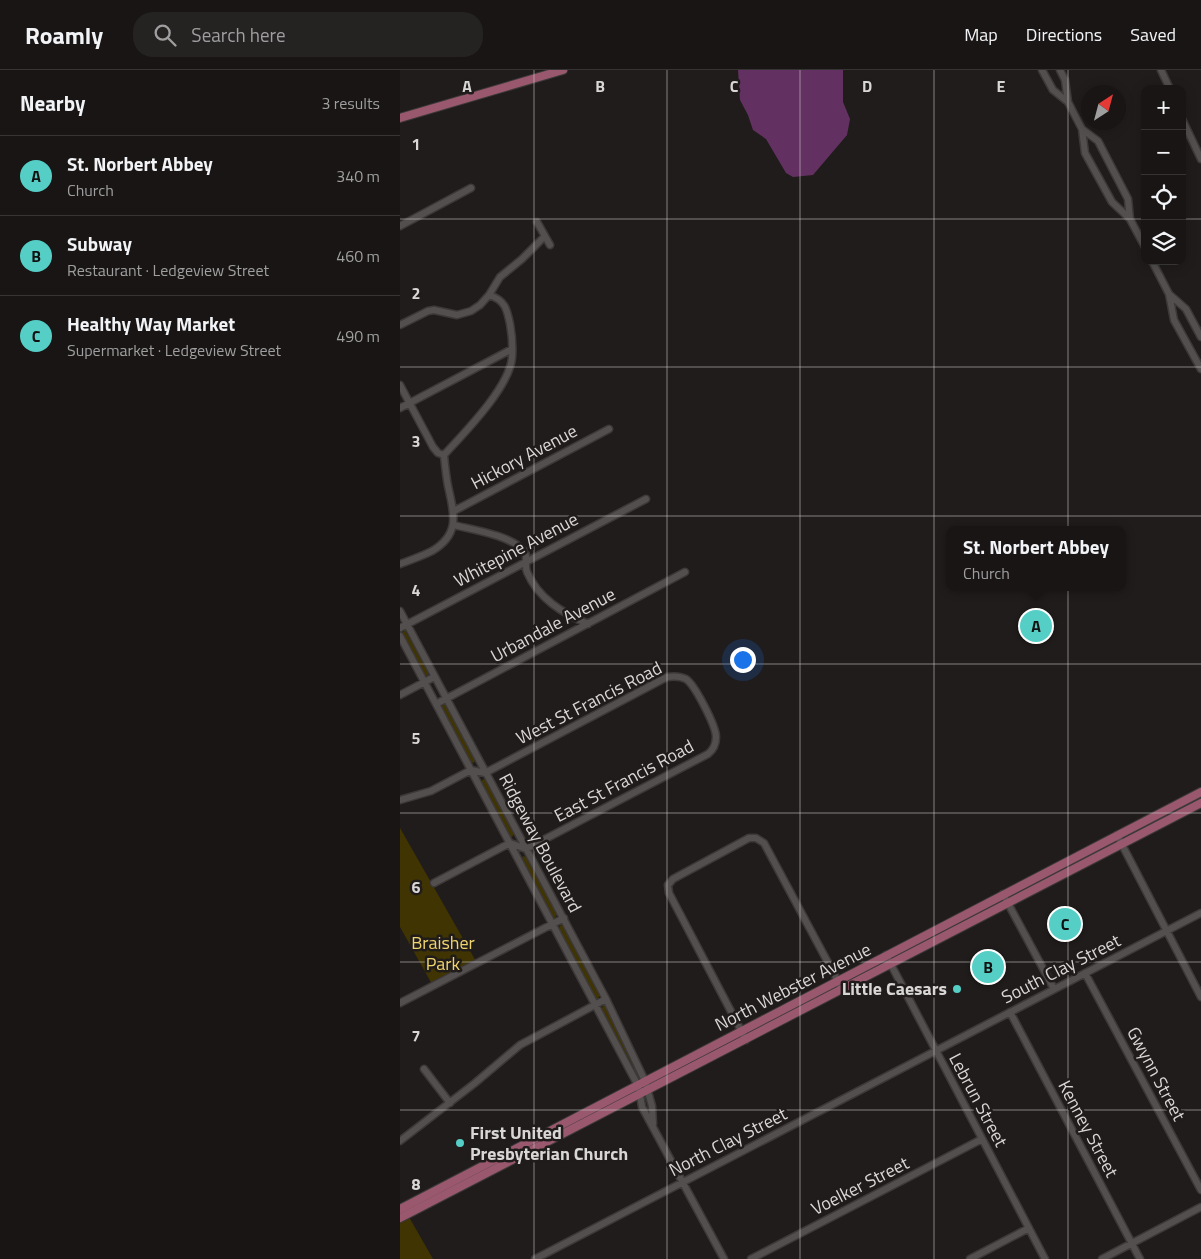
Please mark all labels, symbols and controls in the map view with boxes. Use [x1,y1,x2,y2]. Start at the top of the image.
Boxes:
search box [133,12,483,57]
text: Roamly [25,17,103,53]
text: Search here [191,20,286,49]
icon: search [151,21,179,49]
text: Map [964,21,998,48]
text: Directions [1026,21,1102,48]
text: Saved [1130,21,1176,48]
text: A [462,74,472,98]
text: B [595,74,605,98]
text: C [730,74,739,98]
text: D [862,74,872,98]
text: E [997,74,1006,98]
north arrow [1081,85,1126,130]
map controls [1141,85,1186,265]
button: + [1141,85,1186,130]
text: Nearby [20,87,85,119]
text: 3 results [321,91,380,115]
button: − [1141,130,1186,175]
text: 1 [412,132,420,156]
text: St. Norbert Abbey [67,149,213,178]
text: A [31,164,41,188]
text: 340 m [336,164,380,188]
button: locate [1141,175,1186,220]
text: Church [67,178,114,202]
button: layers [1141,220,1186,265]
text: Subway [67,229,132,258]
text: B [31,244,41,268]
text: 460 m [336,244,380,268]
text: Restaurant · Ledgeview Street [67,258,269,282]
text: 2 [412,281,420,305]
text: Healthy Way Market [67,309,235,338]
text: C [32,324,40,348]
text: 490 m [336,324,380,348]
text: Supermarket · Ledgeview Street [67,338,281,362]
street label: Hickory Avenue [466,417,582,496]
text: 3 [412,429,420,453]
street label: Whitepine Avenue [449,505,583,594]
popup [946,526,1126,591]
text: St. Norbert Abbey [963,532,1109,561]
text: Church [963,561,1010,585]
text: 4 [412,578,421,602]
street label: Urbandale Avenue [485,580,620,669]
pin: A [1020,607,1052,645]
your location [730,647,756,673]
street label: West St Francis Road [511,654,666,751]
text: 5 [412,726,421,750]
street label: East St Francis Road [549,732,698,829]
street label: Ridgeway Boulevard [492,768,589,917]
text: 6 [412,875,421,899]
pin: C [1049,905,1081,943]
street label: South Clay Street [996,927,1126,1010]
park label: Braisher Park [411,929,475,977]
street label: North Webster Avenue [710,935,876,1038]
pin: B [972,948,1004,986]
place label: Little Caesars [842,975,947,1002]
marker: Little Caesars [951,983,963,995]
street label: Gwynn Street [1120,1022,1193,1126]
text: 7 [412,1024,420,1048]
street label: Lebrun Street [942,1048,1015,1152]
street label: Kenney Street [1052,1075,1126,1183]
street label: North Clay Street [664,1100,792,1183]
place label: First United Presbyterian Church [470,1119,628,1167]
marker: First United Presbyterian Church [454,1137,466,1149]
street label: Voelker Street [806,1149,914,1222]
text: 8 [412,1172,421,1196]

